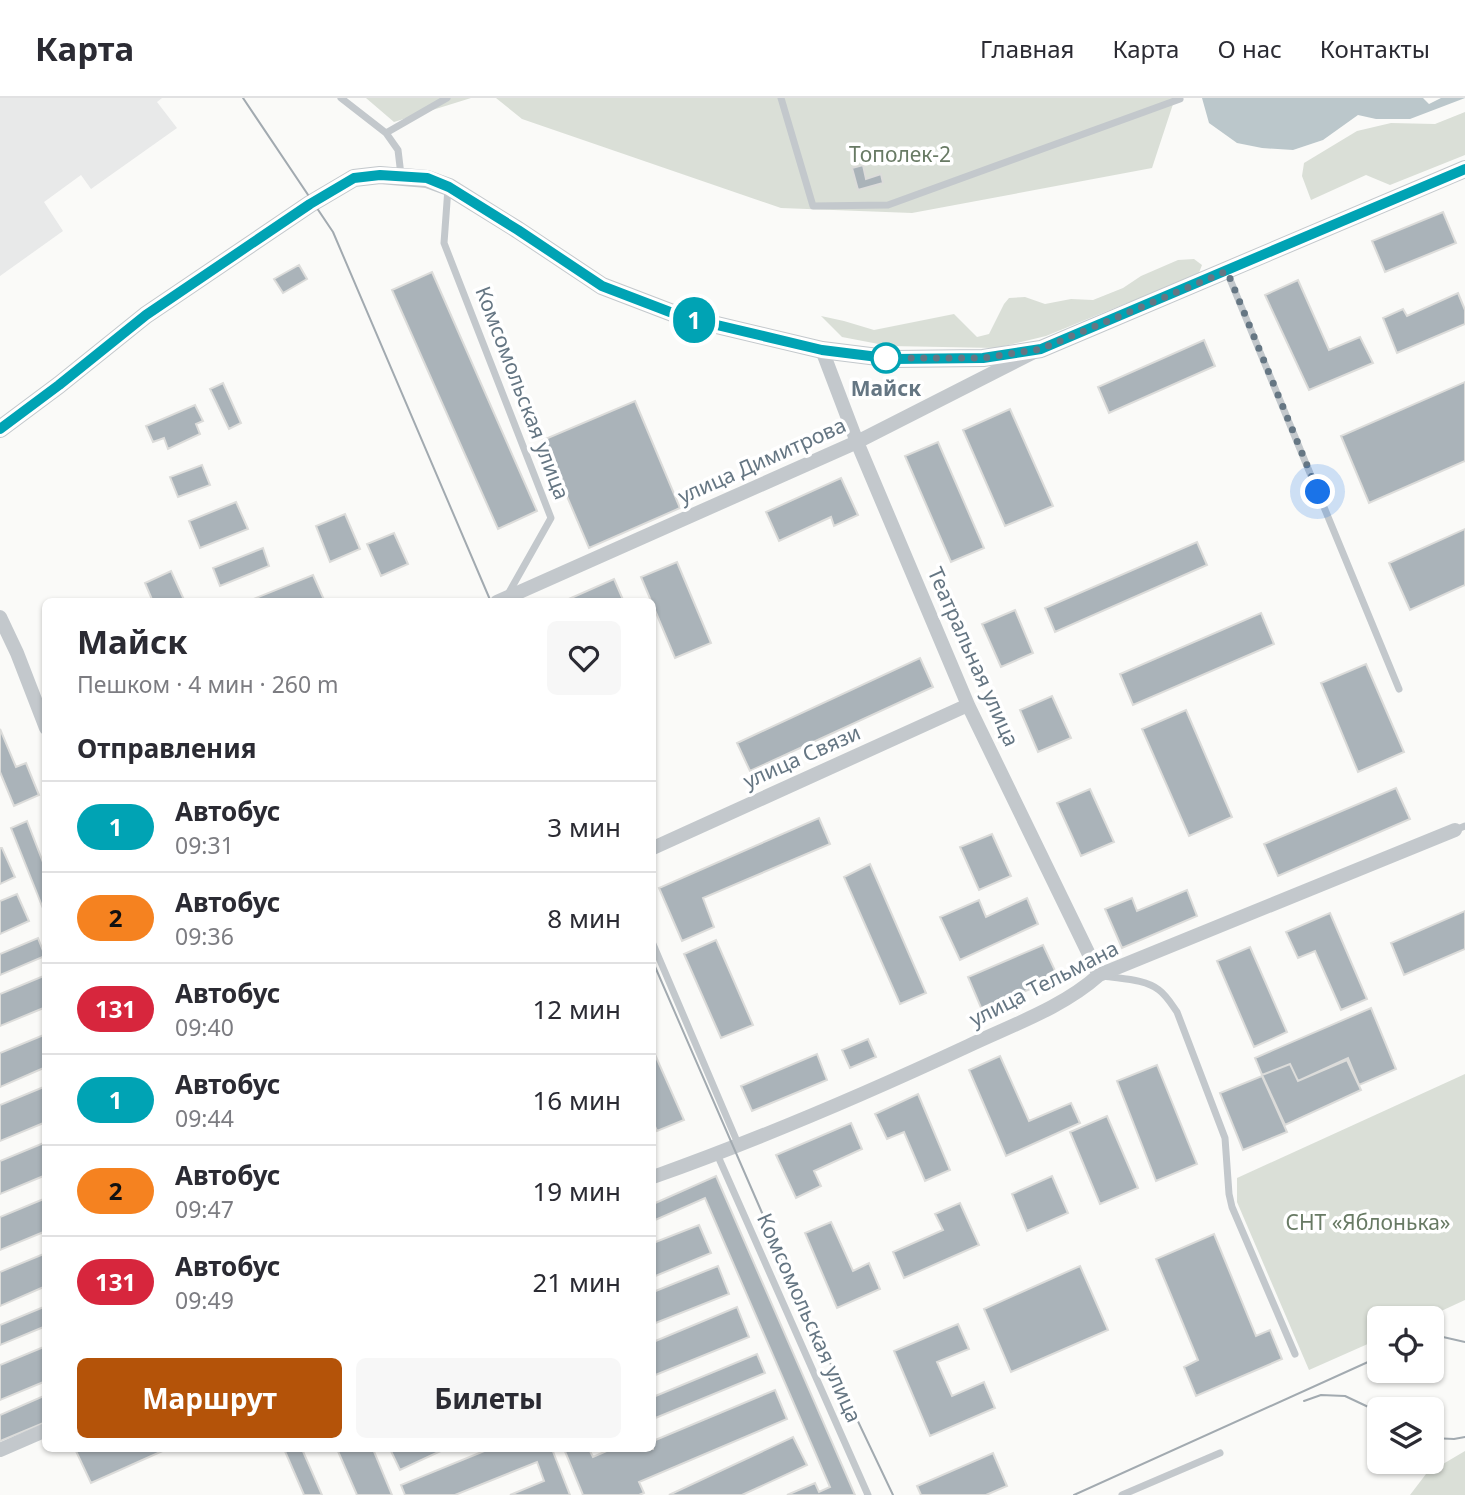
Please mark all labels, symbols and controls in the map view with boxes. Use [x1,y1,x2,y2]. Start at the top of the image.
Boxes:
text: Карта [35,26,134,71]
text: Главная [980,32,1074,65]
text: Карта [1112,32,1179,65]
text: О нас [1217,32,1282,65]
text: Контакты [1320,32,1430,65]
park label: Тополек-2 [849,140,951,168]
street label: Комсомольская улица [469,282,577,503]
line badge: 1 [671,297,717,343]
text: 1 [687,303,701,336]
marker: Майск [871,343,901,373]
place label: Майск [851,374,921,402]
street label: улица Димитрова [673,410,850,510]
your location [1300,474,1335,509]
street label: Театральная улица [922,562,1026,751]
text: Майск [77,619,188,664]
button: heart [547,621,621,695]
text: Пешком · 4 мин · 260 m [77,668,339,700]
street label: улица Связи [738,718,865,794]
text: Отправления [77,730,256,766]
text: Автобус [175,793,280,829]
text: 3 мин [547,809,621,845]
text: 1 [109,810,122,843]
text: 09:31 [175,829,234,861]
text: Автобус [175,884,280,920]
text: 8 мин [547,900,621,936]
text: 2 [109,901,122,934]
text: 09:36 [175,920,234,952]
street label: улица Тельмана [964,934,1123,1033]
text: Автобус [175,975,280,1011]
text: 12 мин [532,991,621,1027]
text: 131 [95,992,136,1025]
text: 09:40 [175,1011,234,1043]
text: Автобус [175,1066,280,1102]
text: 16 мин [532,1082,621,1118]
text: 1 [109,1083,122,1116]
text: 09:44 [175,1102,234,1134]
text: Автобус [175,1157,280,1193]
text: 19 мин [532,1173,621,1209]
text: 2 [109,1174,122,1207]
text: 09:47 [175,1193,234,1225]
park label: СНТ «Яблонька» [1285,1208,1451,1236]
street label: Комсомольская улица [751,1209,869,1427]
text: Автобус [175,1248,280,1284]
text: 21 мин [532,1264,621,1300]
text: 131 [95,1265,136,1298]
text: 09:49 [175,1284,234,1316]
map controls [1367,1306,1444,1474]
button: locate [1367,1306,1444,1383]
button: Маршрут [77,1358,342,1438]
button: Билеты [356,1358,621,1438]
button: layers [1367,1397,1444,1474]

